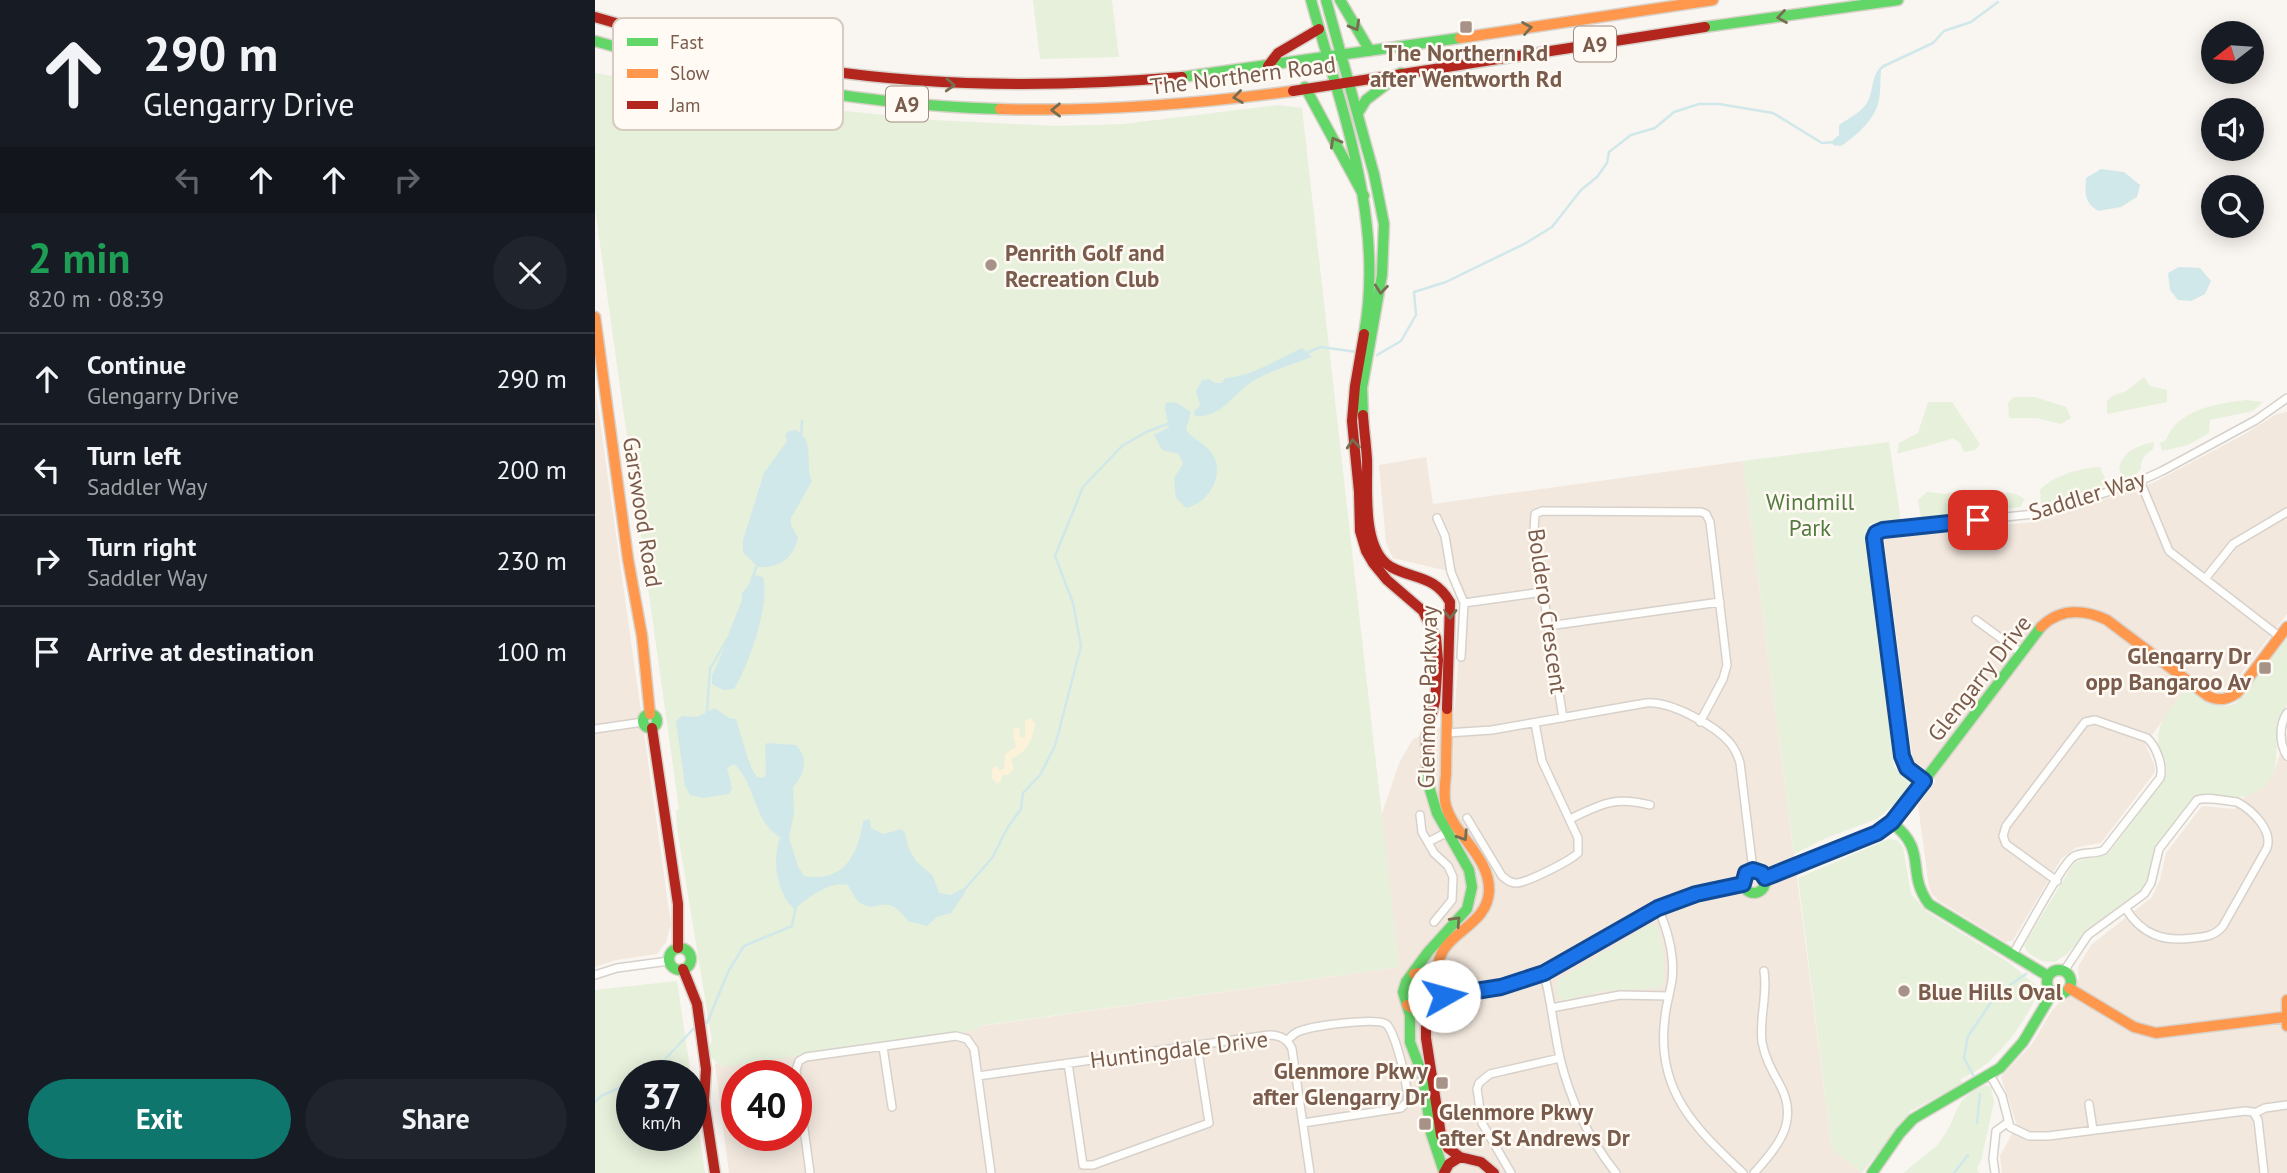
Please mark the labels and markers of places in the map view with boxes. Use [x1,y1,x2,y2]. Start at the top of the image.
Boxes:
marker: The Northern Rd after Wentworth Rd [1458,19,1474,35]
place label: The Northern Rd after Wentworth Rd [1370,38,1562,93]
place label: Penrith Golf and Recreation Club [1005,238,1165,293]
marker: Penrith Golf and Recreation Club [983,257,999,273]
pin [1948,490,2008,550]
place label: Glenqarry Dr opp Bangaroo Av [2085,641,2252,696]
marker: Glenqarry Dr opp Bangaroo Av [2257,660,2273,676]
place label: Blue Hills Oval [1918,977,2063,1006]
marker: Blue Hills Oval [1896,983,1912,999]
place label: Glenmore Pkwy after Glengarry Dr [1252,1056,1429,1111]
marker: Glenmore Pkwy after Glengarry Dr [1434,1075,1450,1091]
place label: Glenmore Pkwy after St Andrews Dr [1439,1097,1631,1152]
marker: Glenmore Pkwy after St Andrews Dr [1417,1116,1433,1132]

